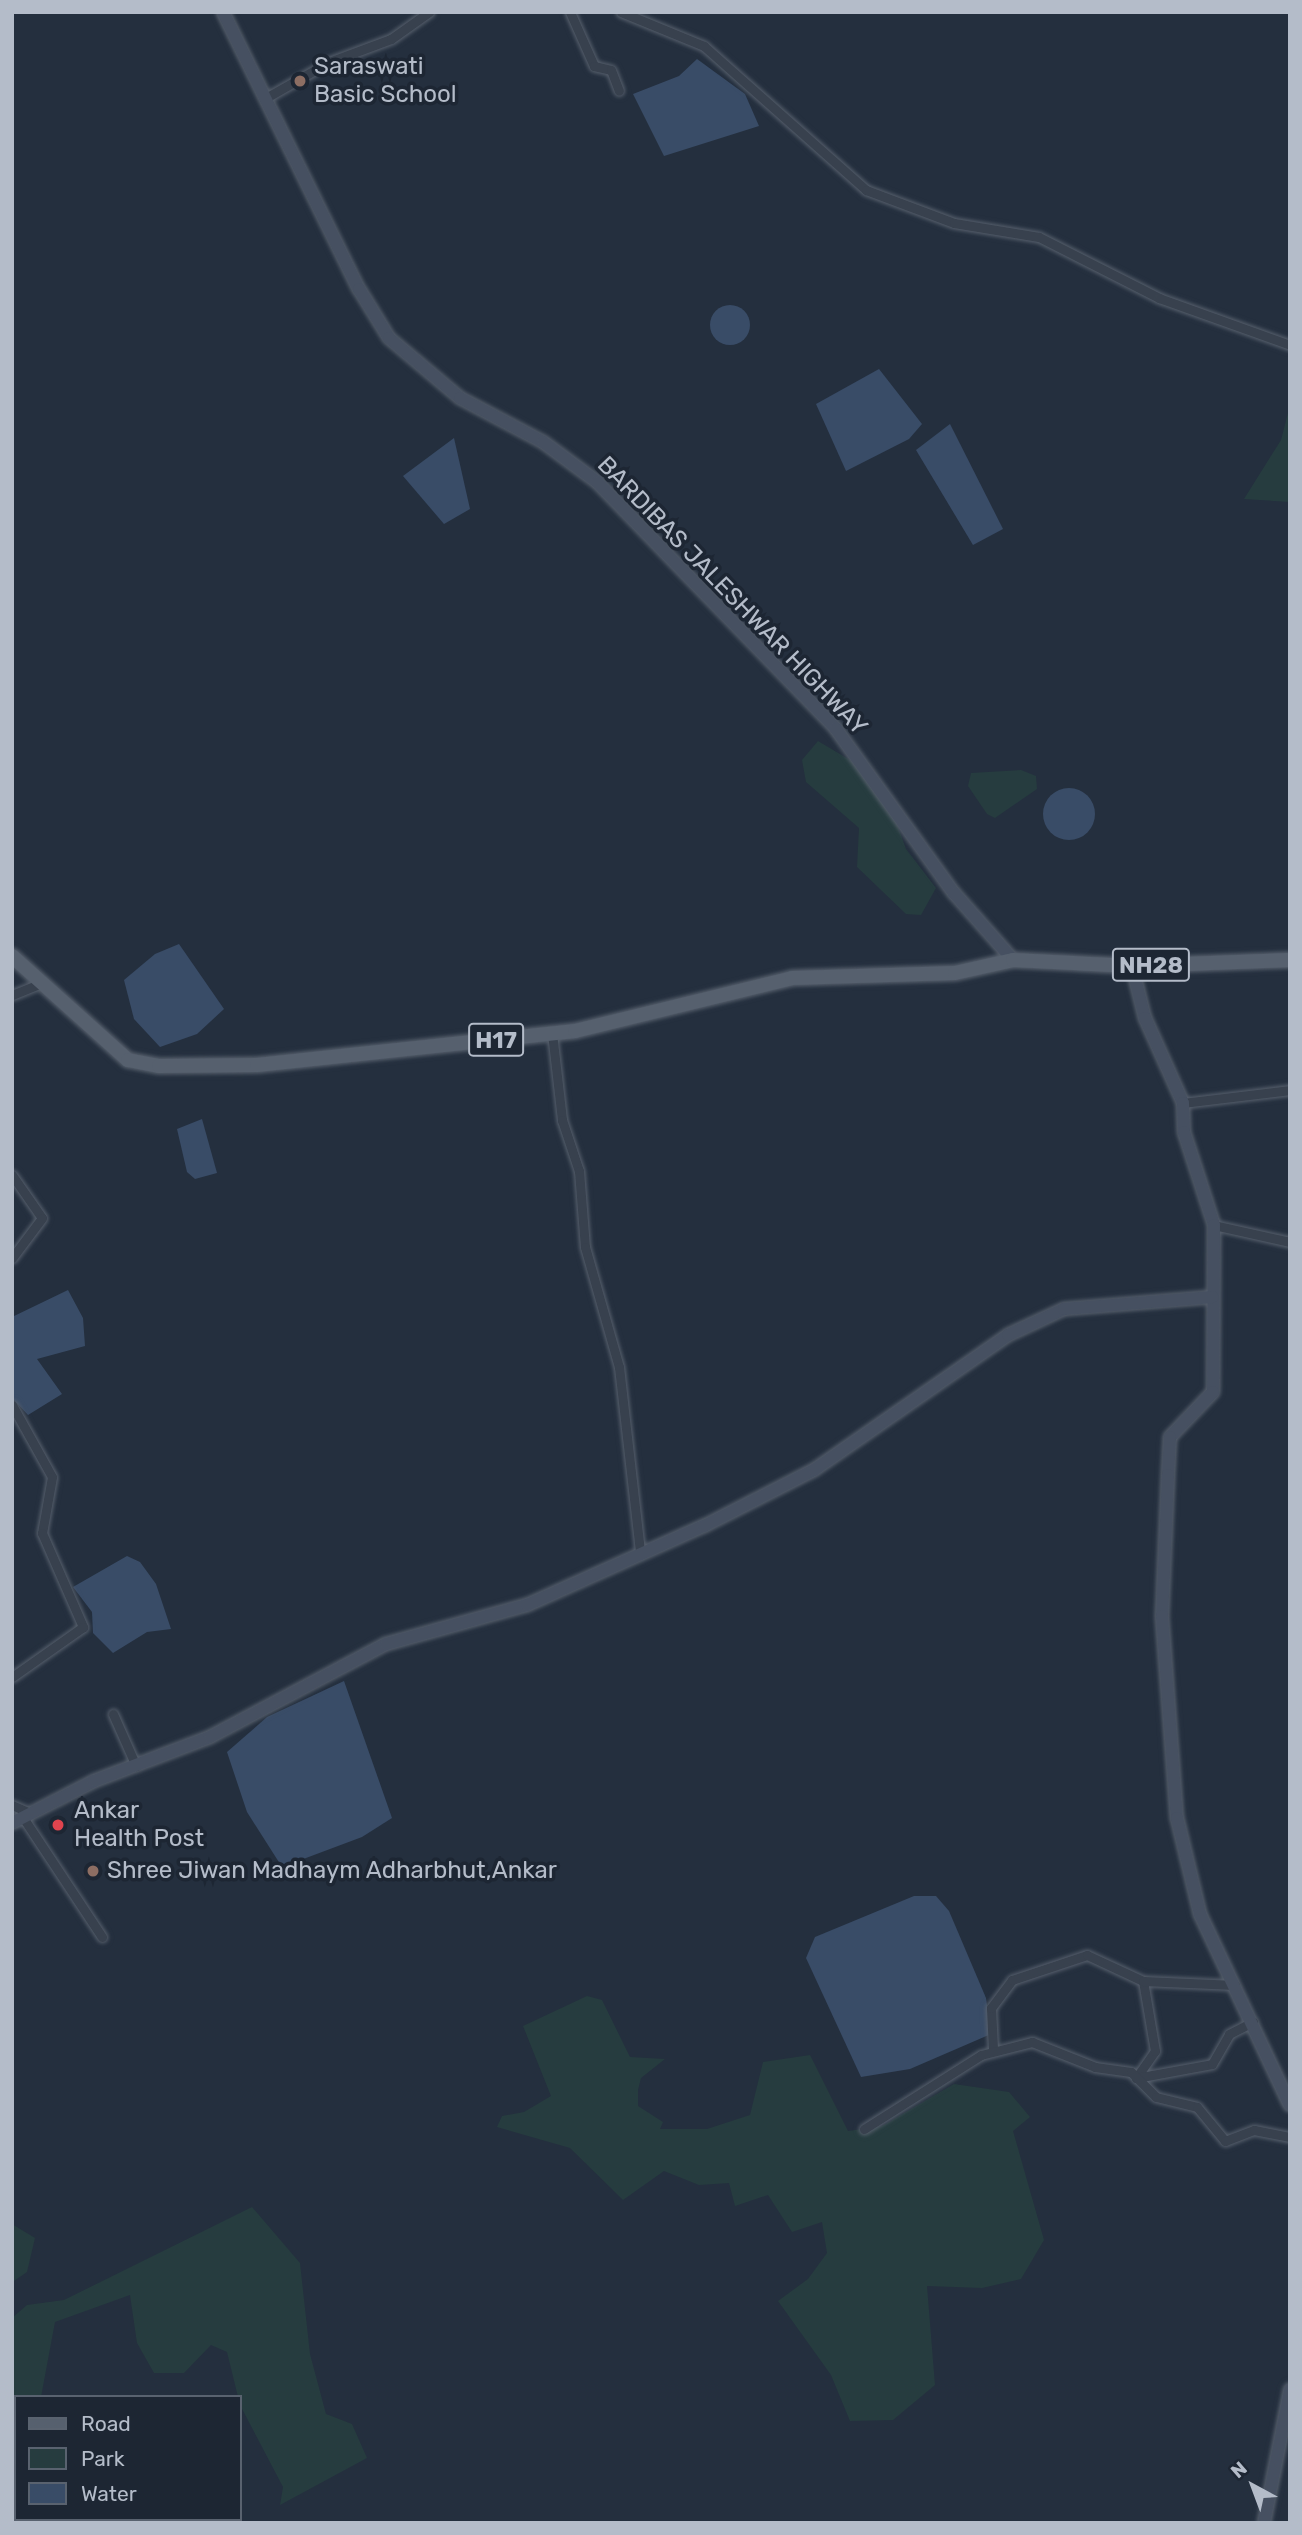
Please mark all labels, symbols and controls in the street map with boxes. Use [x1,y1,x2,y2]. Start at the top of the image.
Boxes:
place label: Saraswati Basic School [314,53,457,109]
marker: Saraswati Basic School [292,73,308,89]
street label: BARDIBAS JALESHWAR HIGHWAY [591,451,873,741]
road number: NH28 [1111,946,1191,984]
road number: H17 [468,1021,524,1060]
place label: Ankar Health Post [74,1797,204,1853]
marker: Ankar Health Post [48,1815,68,1835]
place label: Shree Jiwan Madhaym Adharbhut,Ankar [107,1857,557,1885]
marker: Shree Jiwan Madhaym Adharbhut,Ankar [85,1863,101,1879]
legend [14,2395,242,2521]
text: Road [81,2411,131,2436]
text: Park [81,2446,125,2471]
north arrow [1218,2451,1288,2521]
text: N [1226,2457,1252,2483]
text: Water [81,2481,137,2506]

